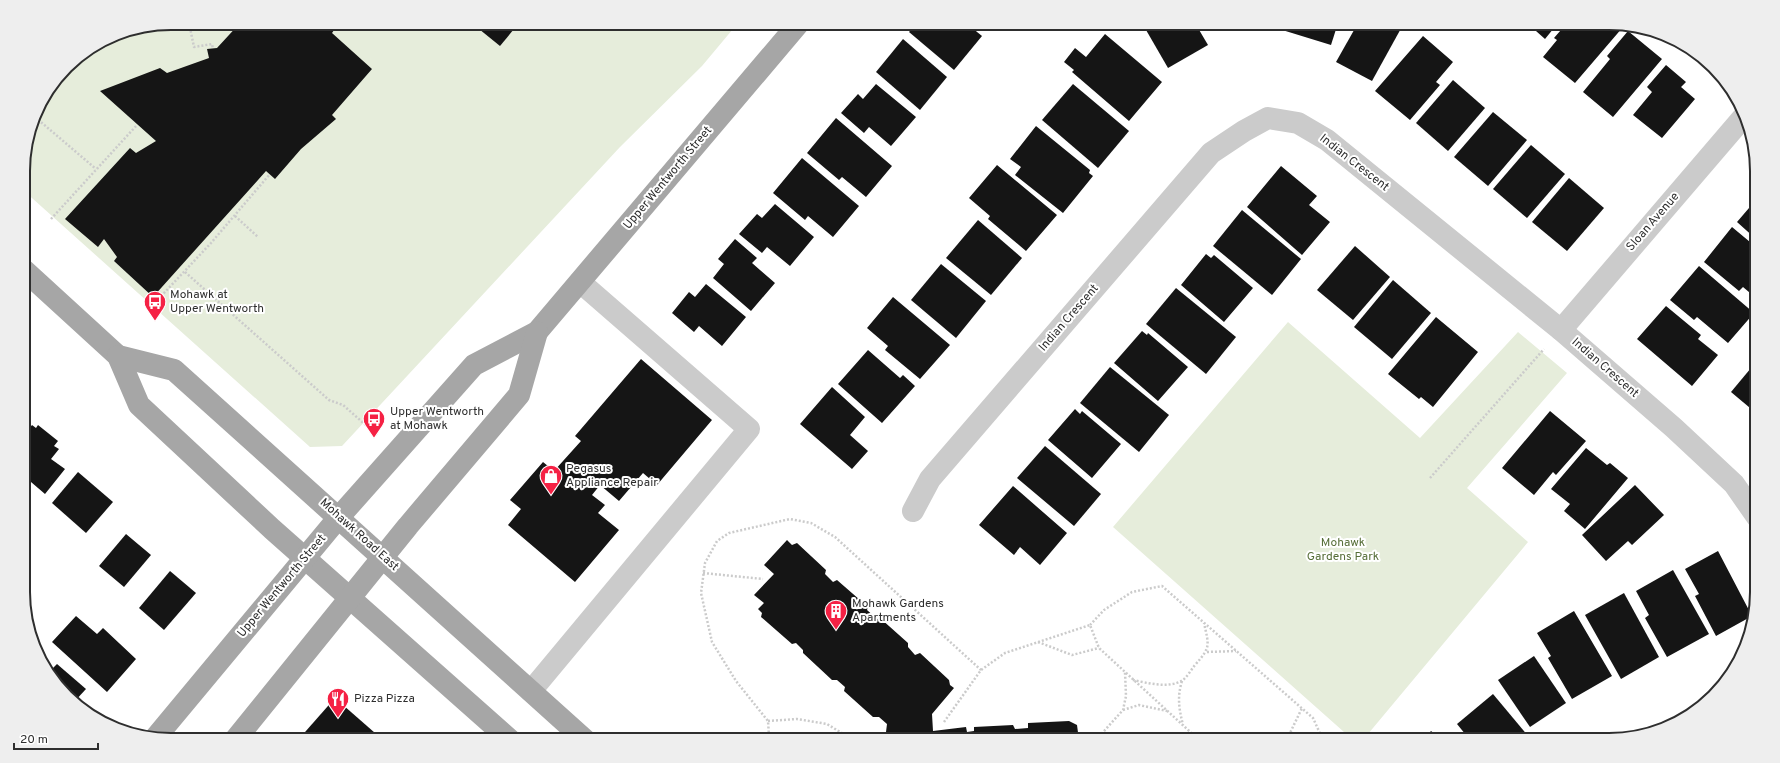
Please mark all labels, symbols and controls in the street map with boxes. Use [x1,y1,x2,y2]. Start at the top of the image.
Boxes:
street label: Upper Wentworth Street [620,123,716,233]
street label: Indian Crescent [1316,131,1392,195]
street label: Sloan Avenue [1623,189,1683,255]
street label: Indian Crescent [1035,281,1103,355]
place label: Mohawk at Upper Wentworth [170,287,264,317]
bus stop icon: Mohawk at Upper Wentworth [142,289,168,322]
street label: Indian Crescent [1568,334,1642,402]
place label: Upper Wentworth at Mohawk [390,404,484,434]
bus stop icon: Upper Wentworth at Mohawk [361,406,387,439]
place label: Pegasus Appliance Repair [566,461,658,491]
shop icon: Pegasus Appliance Repair [538,463,564,496]
street label: Mohawk Road East [316,495,402,575]
street label: Upper Wentworth Street [234,531,330,641]
park label: Mohawk Gardens Park [1307,535,1379,565]
place label: Mohawk Gardens Apartments [852,596,944,626]
building icon: Mohawk Gardens Apartments [823,598,849,631]
restaurant icon: Pizza Pizza [325,686,351,719]
place label: Pizza Pizza [354,691,415,707]
scale bar [14,725,98,751]
text: 20 m [20,732,48,748]

